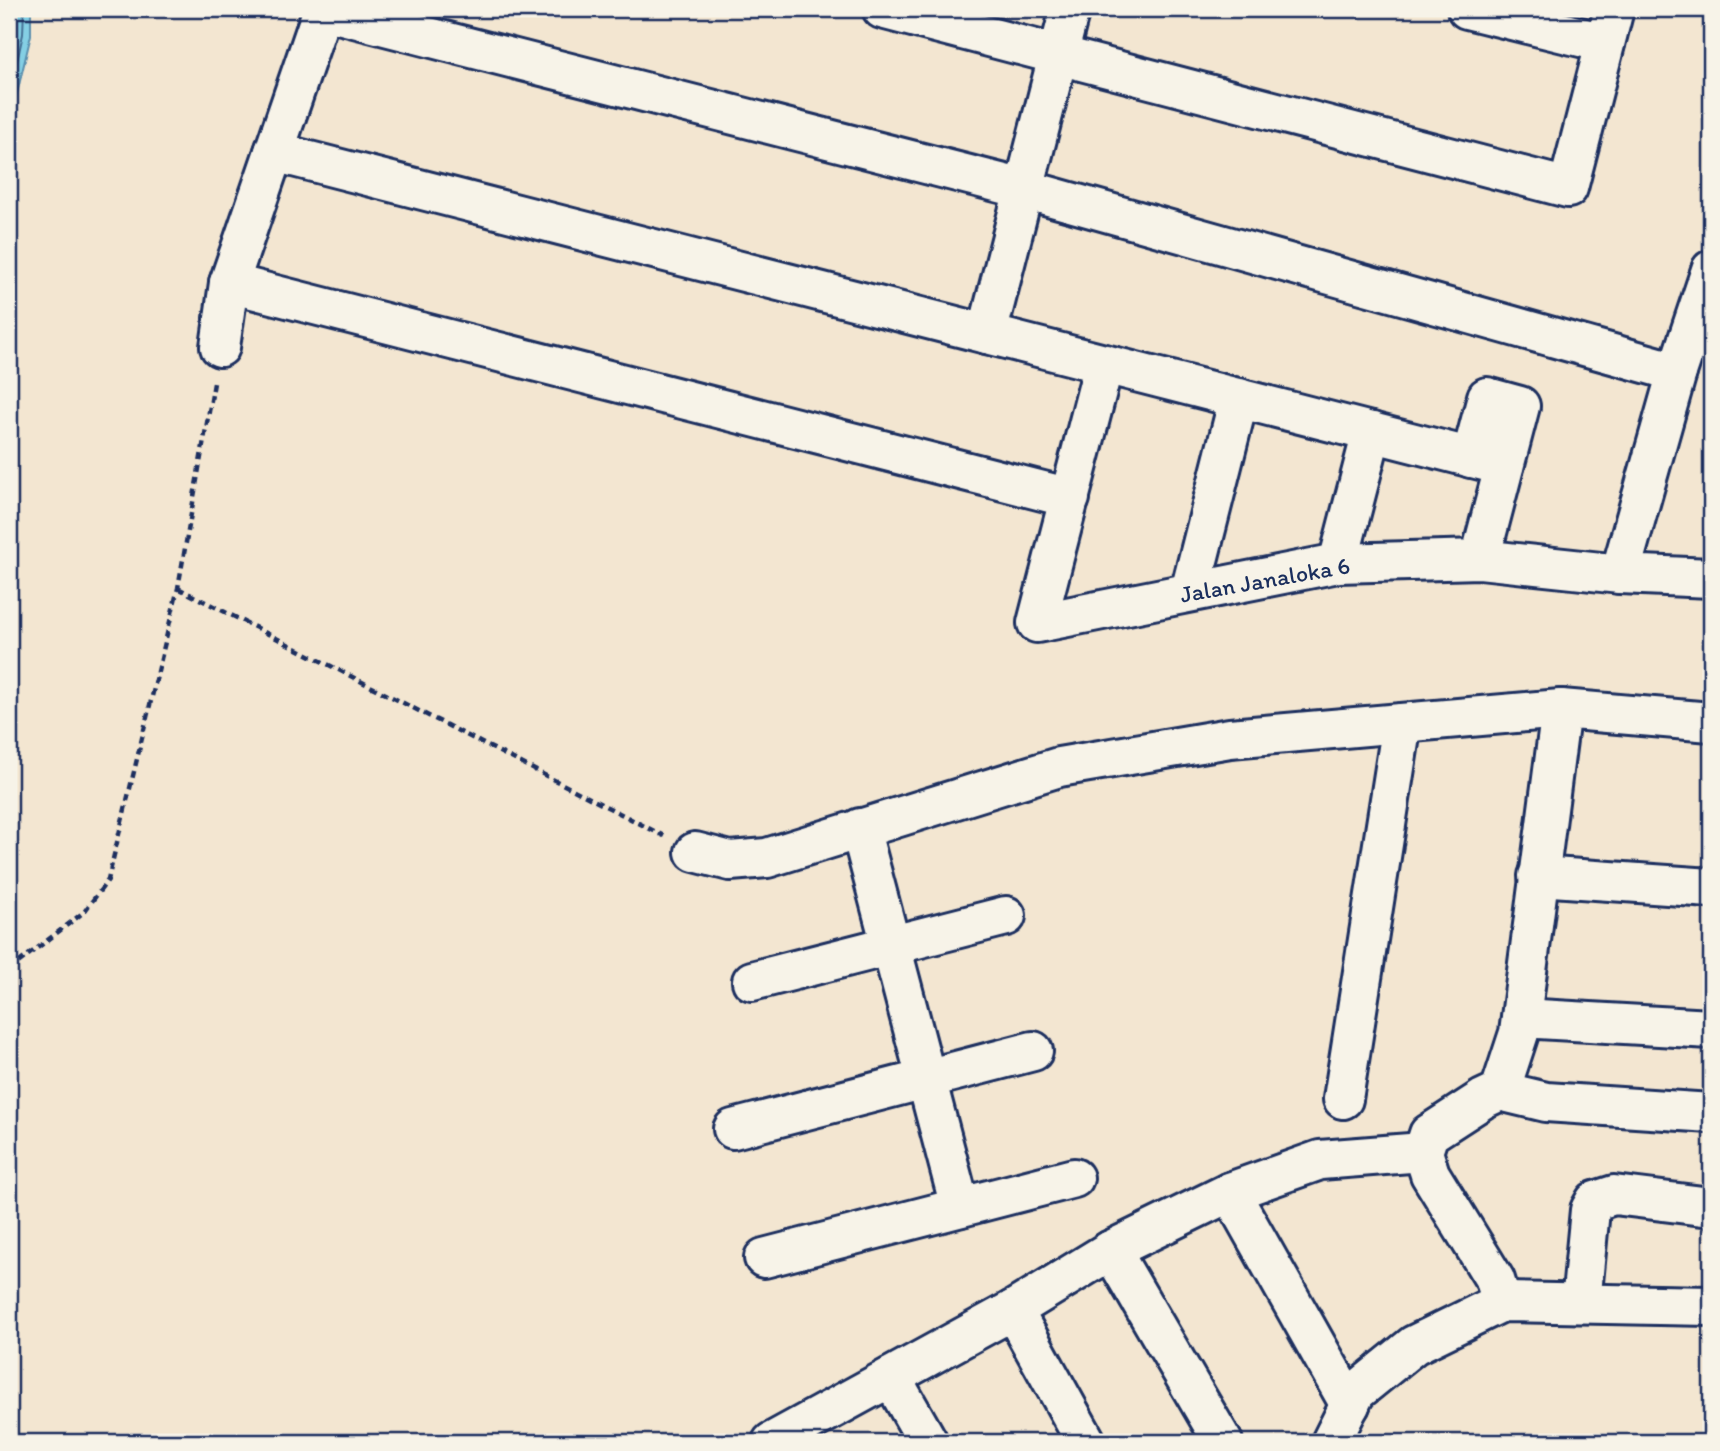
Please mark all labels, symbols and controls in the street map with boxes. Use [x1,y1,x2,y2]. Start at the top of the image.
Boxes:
street label: Jalan Janaloka 6 [1178,550,1352,609]

